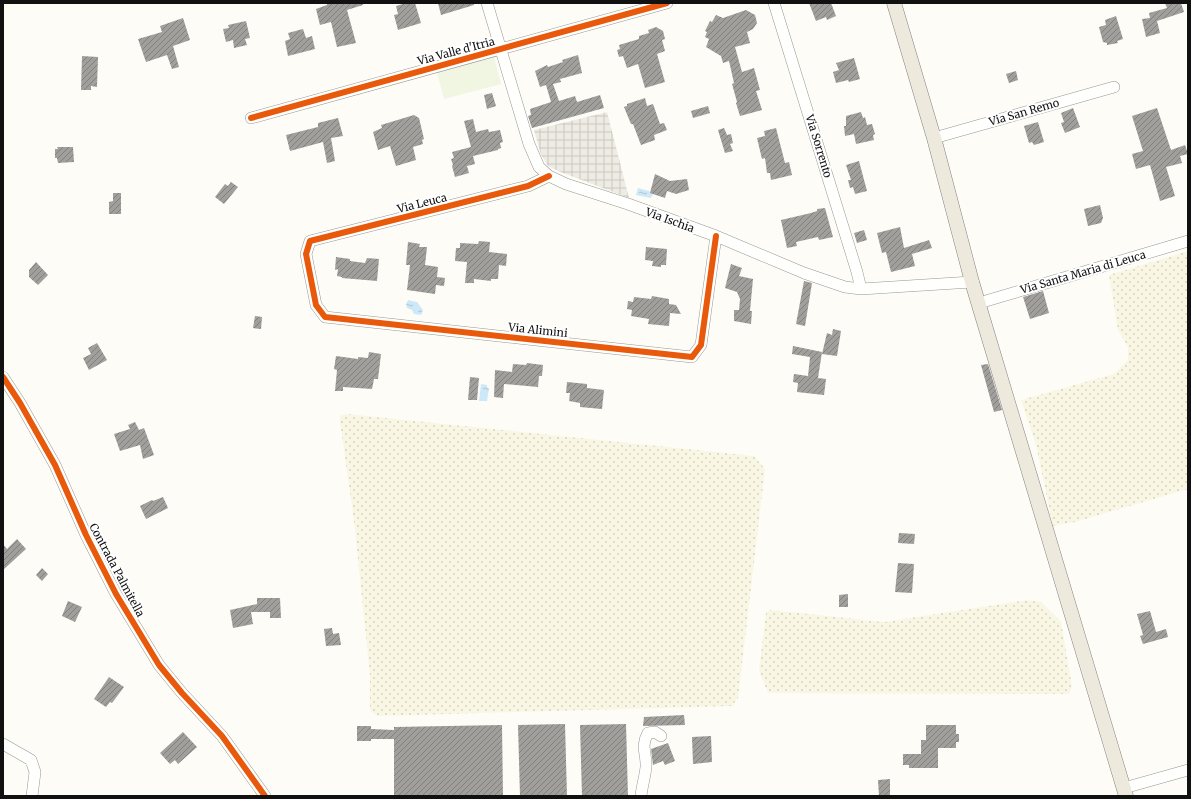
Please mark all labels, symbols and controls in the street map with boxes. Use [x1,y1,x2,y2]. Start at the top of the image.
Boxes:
street label: Via Valle d'Itria [415,34,496,68]
street label: Via San Remo [986,95,1061,129]
street label: Via Sorrento [802,112,835,180]
street label: Via Leuca [395,190,448,216]
street label: Via Ischia [643,204,696,235]
street label: Via Santa Maria di Leuca [1018,247,1147,297]
street label: Via Alimini [507,320,569,340]
street label: Contrada Palmitella [86,521,148,619]

